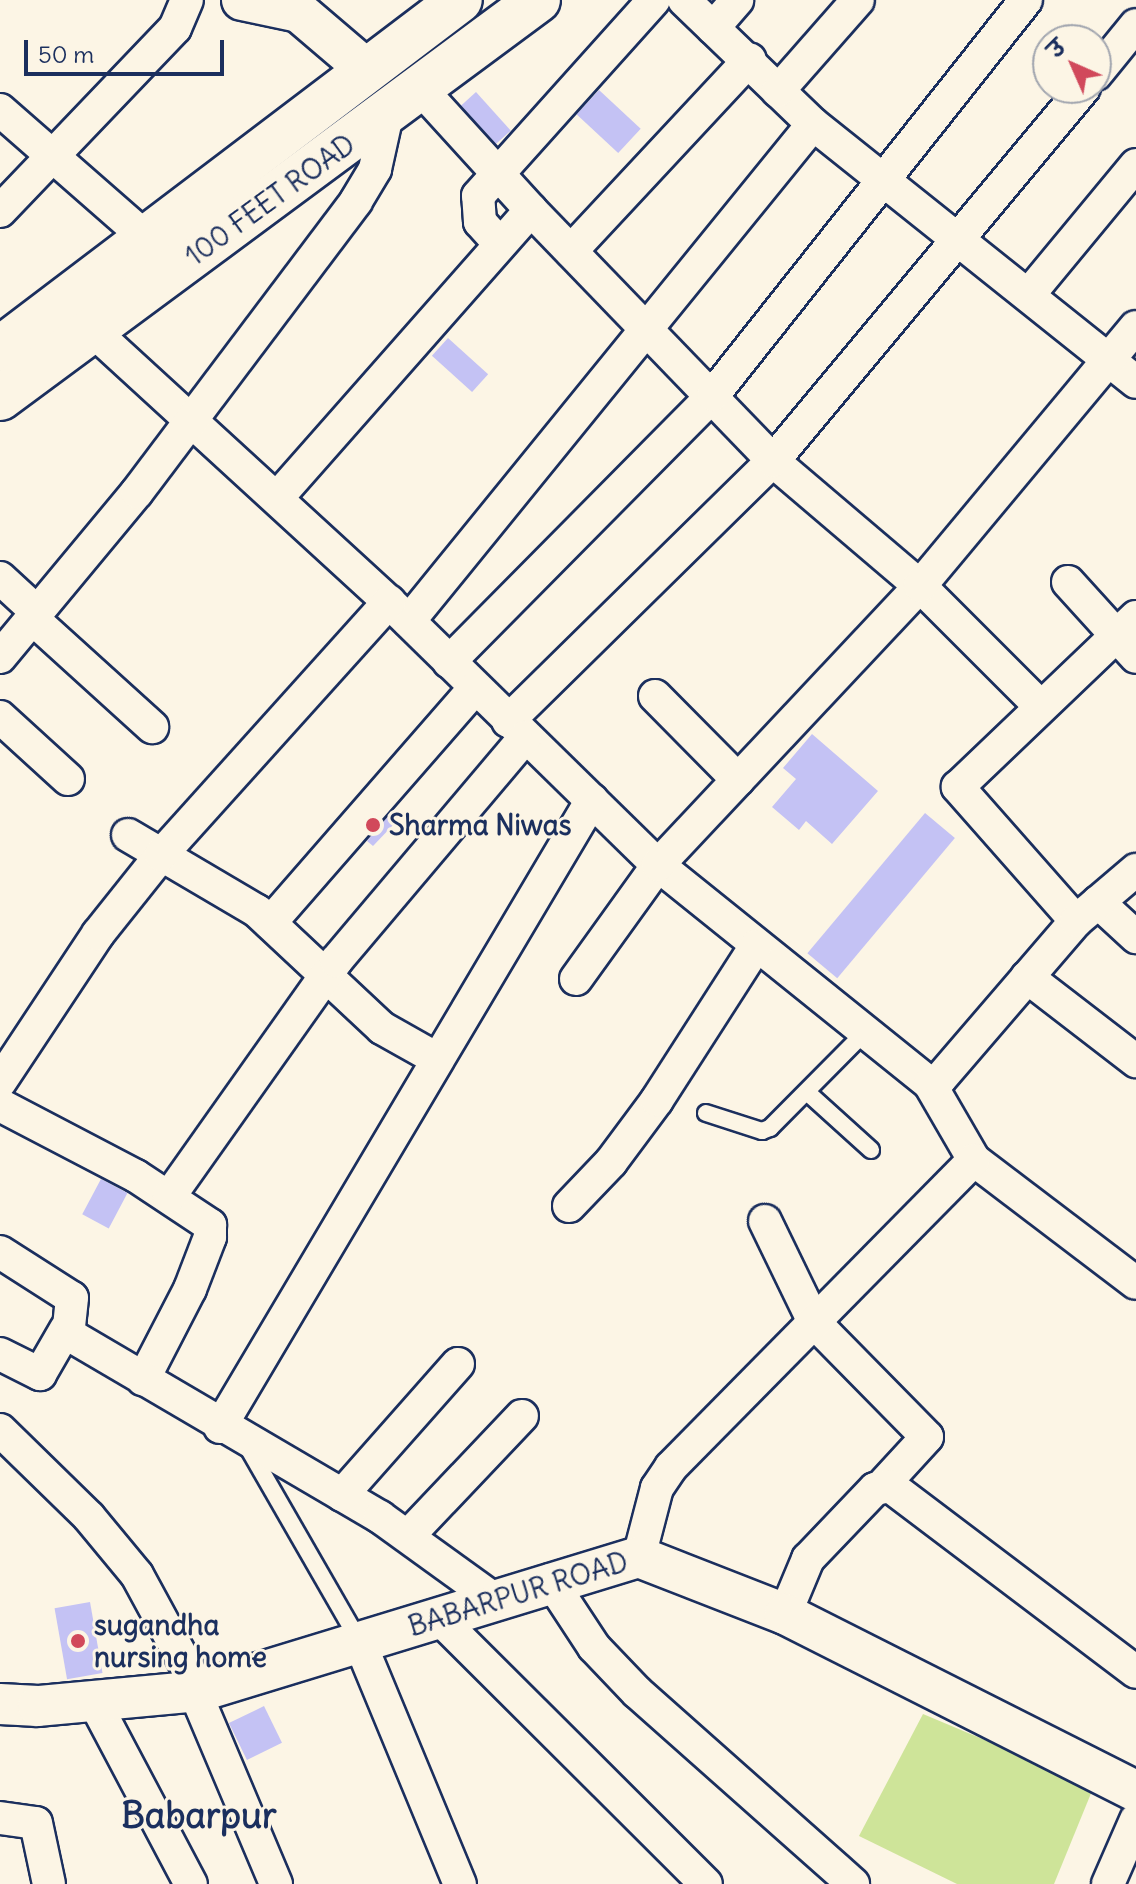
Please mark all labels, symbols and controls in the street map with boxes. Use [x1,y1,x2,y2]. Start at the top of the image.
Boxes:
scale bar [28,24,228,74]
north arrow [1032,24,1112,104]
text: उ [1041,33,1072,64]
text: 50 m [38,39,94,69]
street label: 100 FEET ROAD [179,127,361,273]
place label: Sharma Niwas [389,808,572,842]
marker: Sharma Niwas [364,816,382,834]
street label: BABARPUR ROAD [404,1545,632,1643]
place label: sugandha nursing home [94,1608,267,1674]
marker: sugandha nursing home [69,1632,87,1650]
district label: Babarpur [121,1794,277,1838]

